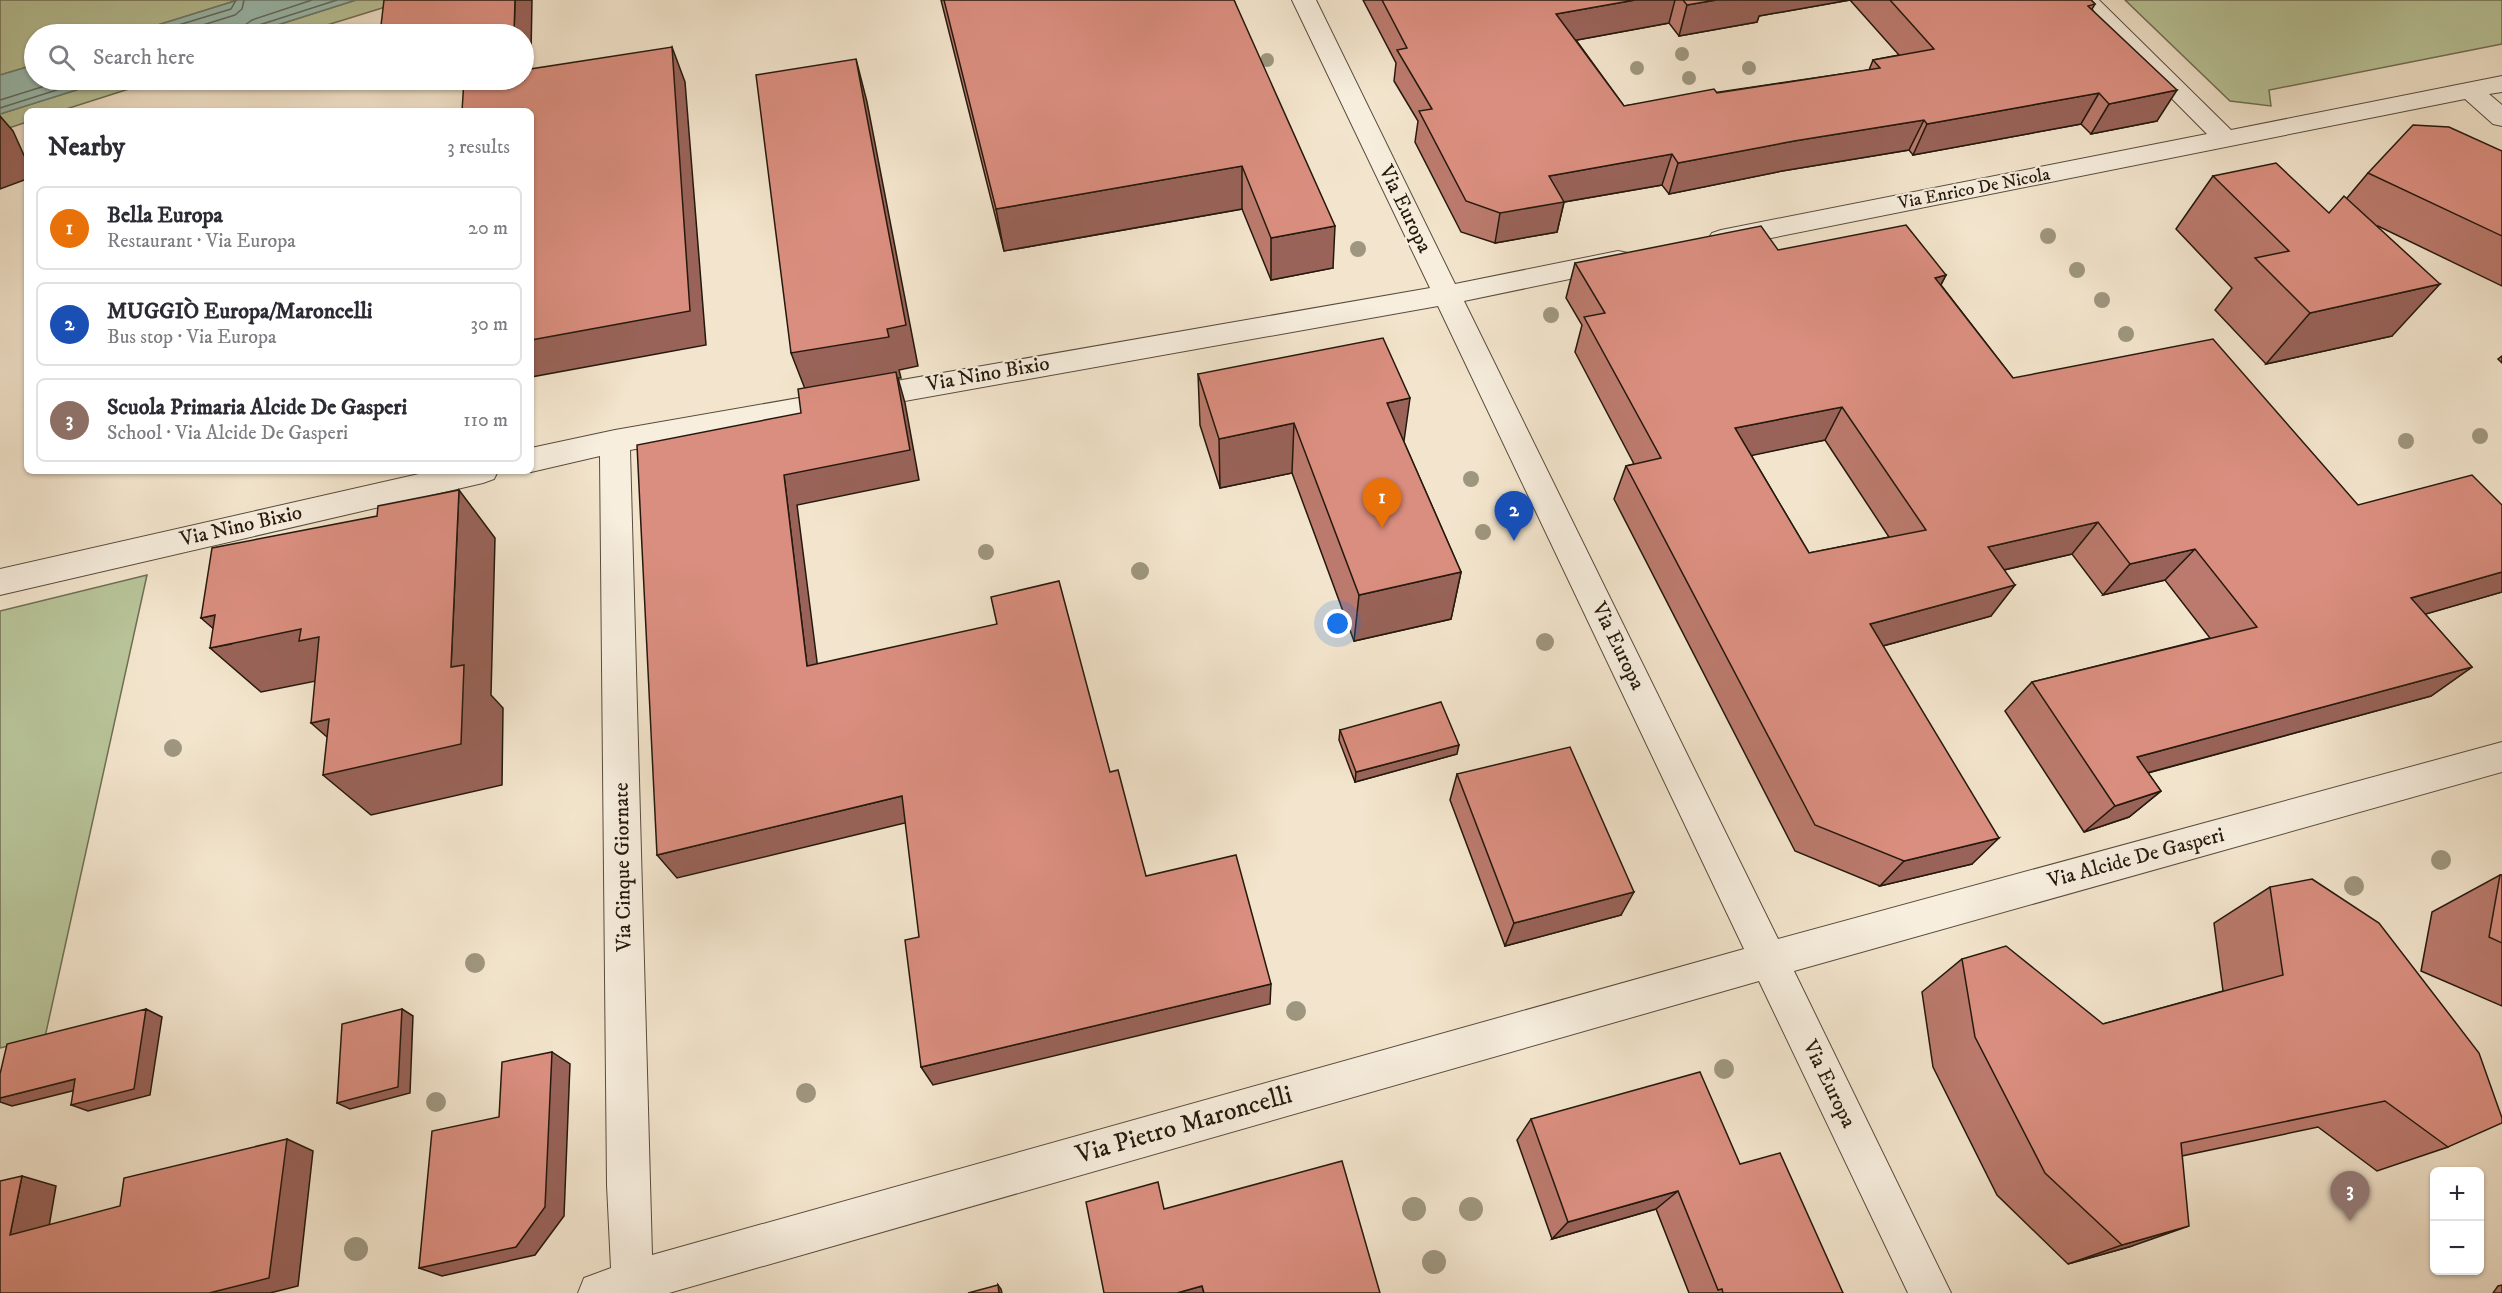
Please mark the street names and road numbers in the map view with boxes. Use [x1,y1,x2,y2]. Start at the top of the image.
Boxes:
street label: Via Europa [1372,160,1437,257]
street label: Via Enrico De Nicola [1895,163,2052,215]
street label: Via Nino Bixio [924,350,1051,398]
street label: Via Nino Bixio [177,499,304,553]
street label: Via Europa [1585,597,1650,694]
street label: Via Cinque Giornate [609,782,637,953]
street label: Via Alcide De Gasperi [2044,822,2227,894]
street label: Via Europa [1796,1035,1861,1132]
street label: Via Pietro Maroncelli [1071,1078,1296,1172]

